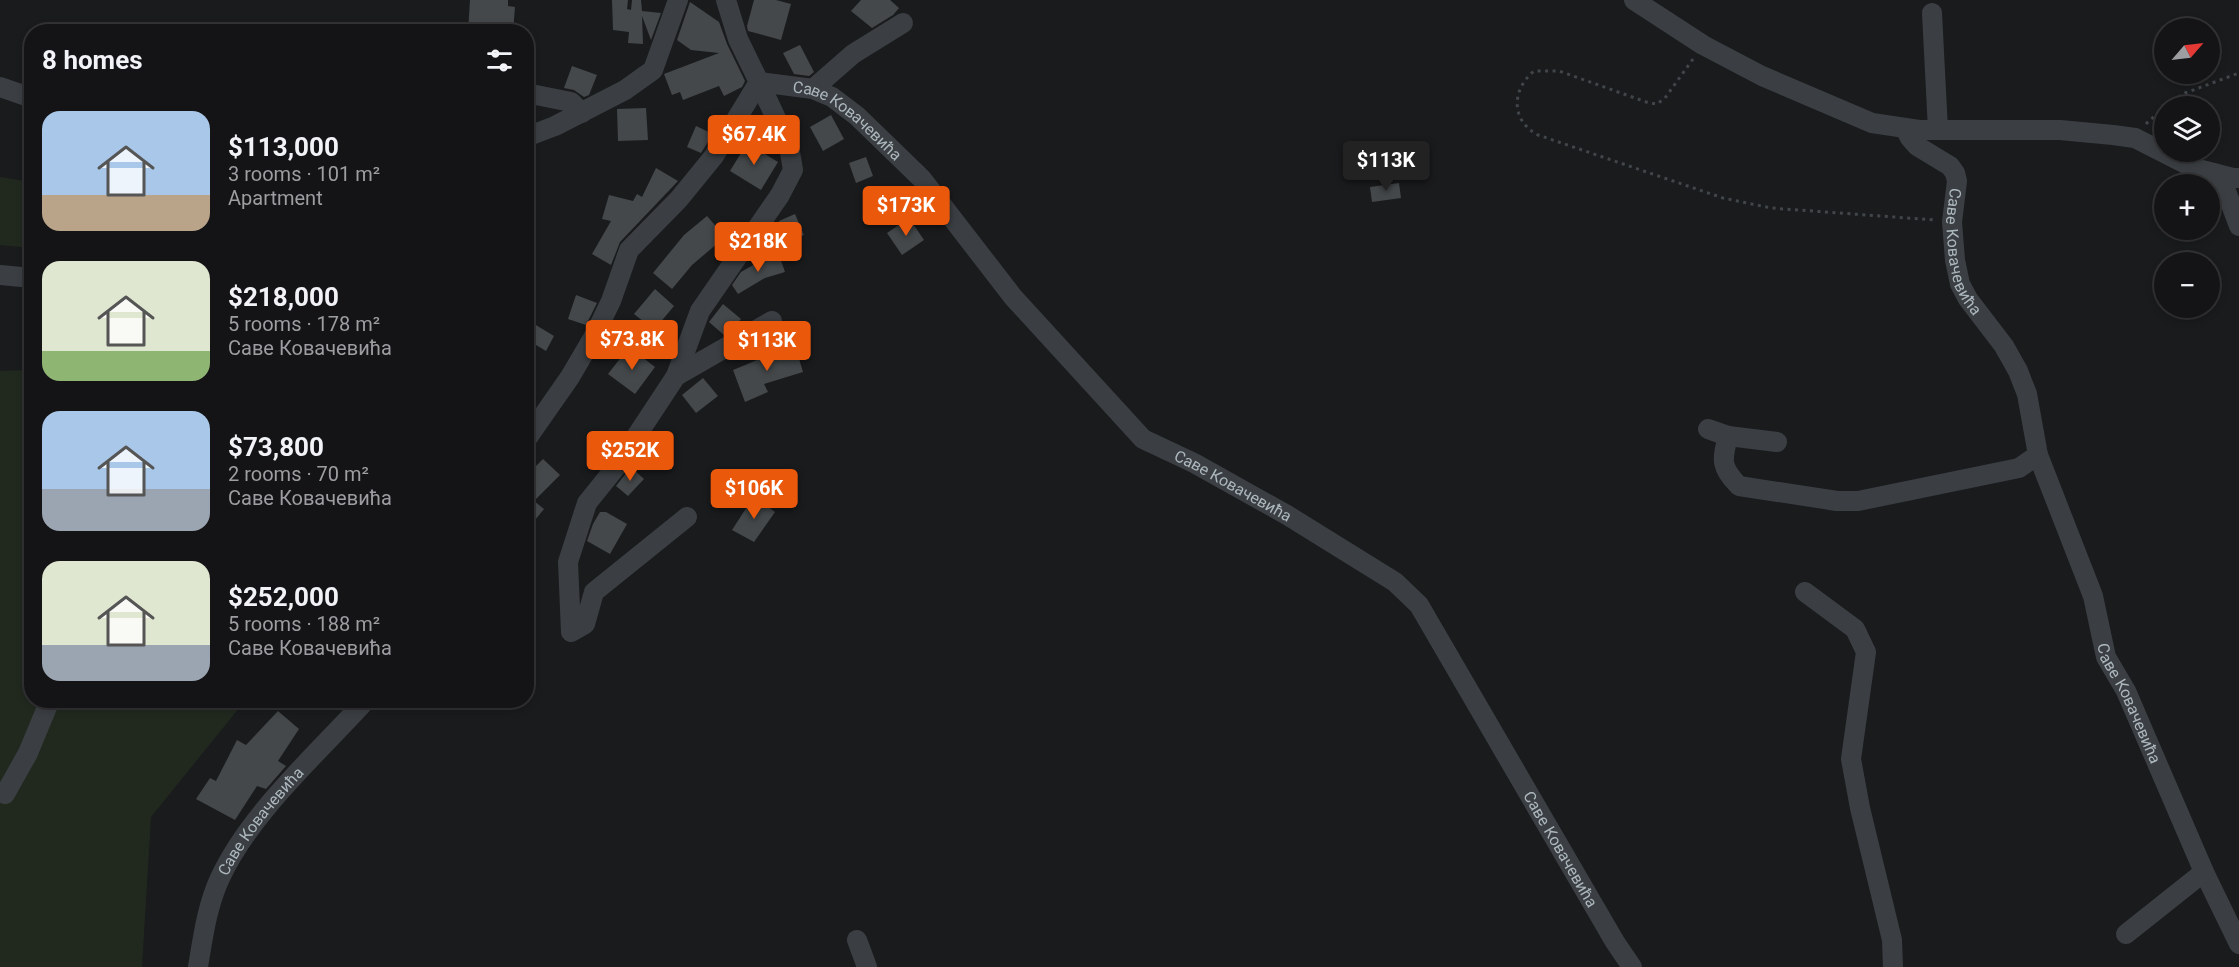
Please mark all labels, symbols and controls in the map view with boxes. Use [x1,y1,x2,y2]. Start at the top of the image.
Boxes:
north arrow [2154,18,2220,84]
map controls [2154,18,2220,318]
icon: filters [483,44,516,77]
text: 8 homes [42,45,143,75]
street label: Саве Ковачевића [792,77,906,164]
button: layers [2154,96,2220,162]
pin: $67.4K [705,115,803,166]
text: $67.4K [722,122,786,146]
text: $113,000 [228,132,339,162]
icon: home [90,135,162,207]
pin: $113K [1344,141,1428,192]
text: $113K [1357,148,1415,172]
text: 3 rooms · 101 m² [228,162,380,186]
button: + [2154,174,2220,240]
text: Apartment [228,186,323,210]
pin: $173K [864,186,948,237]
street label: Саве Ковачевића [1942,187,1986,319]
text: $173K [877,193,935,217]
pin: $218K [716,222,800,273]
text: $218K [729,229,787,253]
button: − [2154,252,2220,318]
text: $218,000 [228,282,339,312]
icon: home [90,285,162,357]
text: 5 rooms · 178 m² [228,312,380,336]
pin: $73.8K [583,320,681,371]
pin: $113K [725,321,809,372]
text: $73.8K [600,327,664,351]
text: $113K [738,328,796,352]
text: Саве Ковачевића [228,336,392,360]
pin: $252K [588,431,672,482]
text: $73,800 [228,432,324,462]
icon: home [90,435,162,507]
text: $252K [601,438,659,462]
street label: Саве Ковачевића [1171,446,1295,526]
text: 2 rooms · 70 m² [228,462,369,486]
pin: $106K [712,469,796,520]
text: $106K [725,476,783,500]
text: Саве Ковачевића [228,486,392,510]
text: $252,000 [228,582,339,612]
icon: home [90,585,162,657]
text: 5 rooms · 188 m² [228,612,380,636]
text: Саве Ковачевића [228,636,392,660]
street label: Саве Ковачевића [2093,641,2165,766]
street label: Саве Ковачевића [214,763,308,879]
street label: Саве Ковачевића [1519,788,1602,911]

